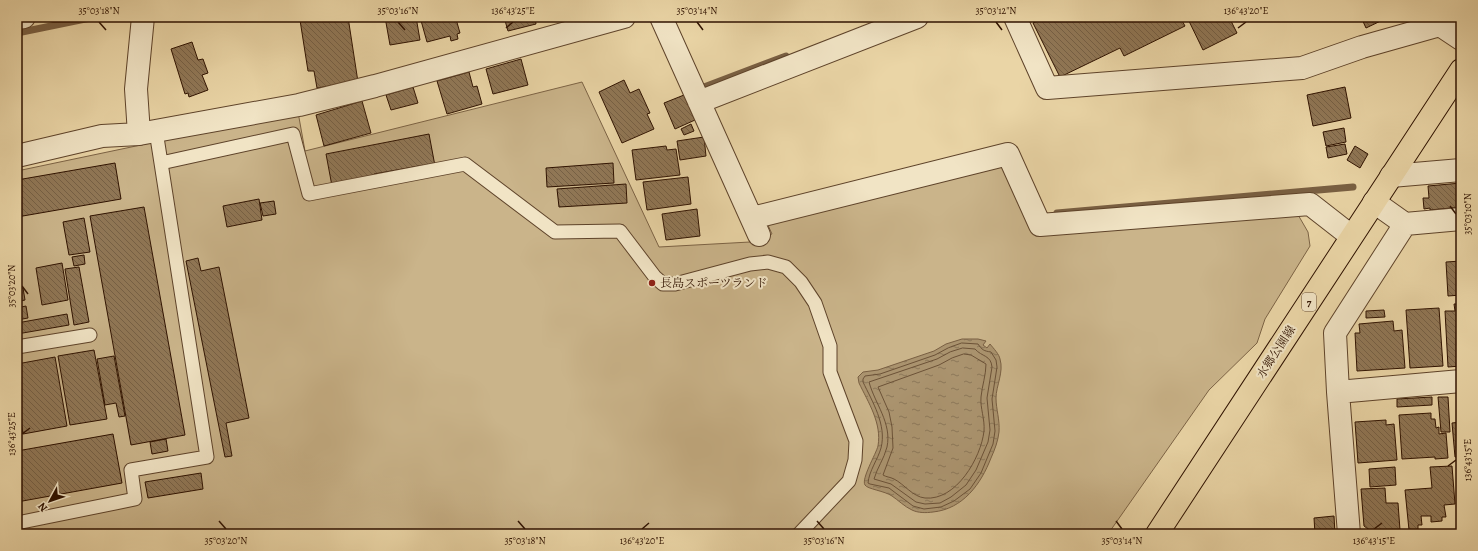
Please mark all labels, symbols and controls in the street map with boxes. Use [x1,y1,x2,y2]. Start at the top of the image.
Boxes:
text: 35°03'18"N [78,4,120,17]
text: 35°03'16"N [378,4,418,17]
text: 136°43'25"E [491,4,535,17]
text: 35°03'14"N [677,4,717,17]
text: 35°03'12"N [975,4,1017,17]
text: 136°43'20"E [1224,4,1268,17]
text: 35°03'10"N [1461,193,1474,235]
text: 35°03'20"N [5,265,18,307]
place label: 長島スポーツランド [660,275,768,291]
marker: 長島スポーツランド [647,278,657,288]
road number: 7 [1302,293,1316,311]
street label: 水郷公園線 [1253,322,1299,382]
text: 136°43'25"E [5,412,18,456]
text: 136°43'15"E [1461,439,1474,481]
north arrow [30,481,70,521]
text: N [34,499,51,515]
text: 35°03'20"N [205,534,247,547]
text: 35°03'18"N [504,534,546,547]
text: 136°43'20"E [620,534,664,547]
text: 35°03'16"N [804,534,844,547]
text: 35°03'14"N [1102,534,1142,547]
text: 136°43'15"E [1353,534,1395,547]

